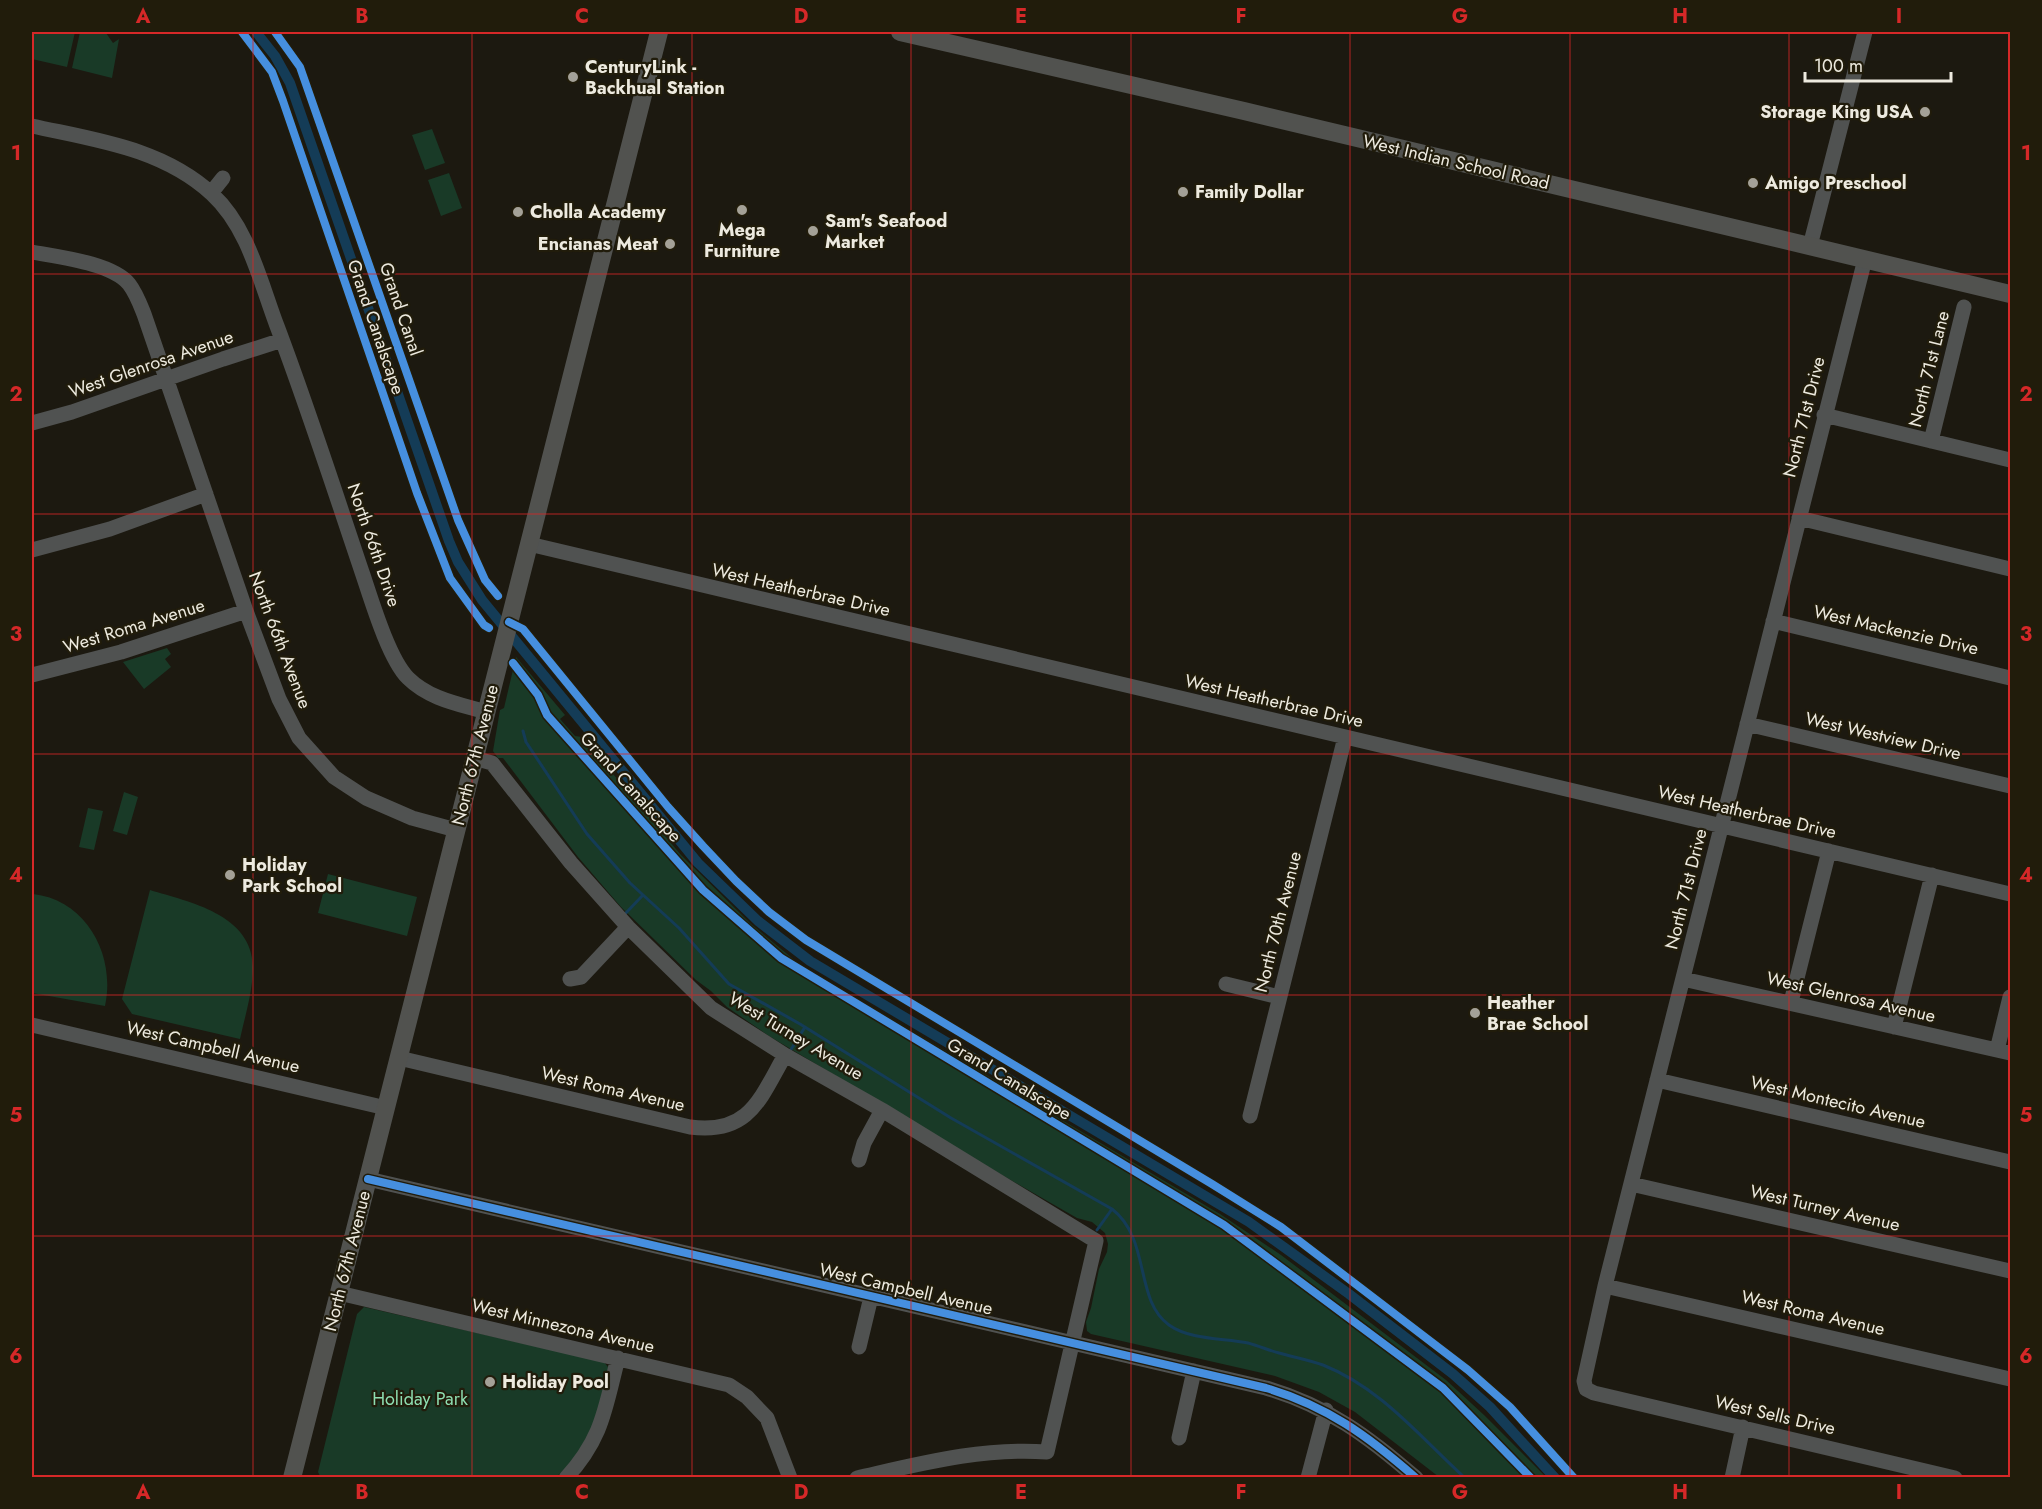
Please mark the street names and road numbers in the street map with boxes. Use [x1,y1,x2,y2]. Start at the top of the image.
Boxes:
street label: West Indian School Road [1360,128,1552,196]
street label: Grand Canalscape [341,256,411,398]
street label: Grand Canal [373,259,429,359]
street label: North 71st Lane [1902,308,1956,430]
street label: West Glenrosa Avenue [65,324,237,404]
street label: North 71st Drive [1776,354,1832,480]
street label: North 66th Drive [341,480,407,610]
street label: West Heatherbrae Drive [709,557,893,623]
street label: North 66th Avenue [242,568,318,712]
street label: West Roma Avenue [60,592,208,660]
street label: West Mackenzie Drive [1811,598,1981,662]
street label: West Heatherbrae Drive [1182,668,1366,734]
street label: North 67th Avenue [445,682,505,828]
street label: West Westview Drive [1803,705,1963,767]
street label: Grand Canalscape [574,726,688,848]
street label: West Heatherbrae Drive [1655,779,1839,845]
street label: North 71st Drive [1658,826,1714,952]
street label: North 70th Avenue [1248,849,1308,995]
street label: West Glenrosa Avenue [1764,965,1938,1029]
street label: West Turney Avenue [724,985,868,1087]
street label: West Campbell Avenue [124,1014,302,1080]
street label: Grand Canalscape [942,1031,1076,1127]
street label: West Roma Avenue [539,1060,687,1118]
street label: West Montecito Avenue [1748,1069,1928,1135]
street label: West Turney Avenue [1748,1178,1902,1238]
street label: North 67th Avenue [317,1188,377,1334]
street label: West Campbell Avenue [817,1256,995,1322]
street label: West Roma Avenue [1739,1284,1887,1342]
street label: West Minnezona Avenue [469,1292,657,1360]
street label: West Sells Drive [1712,1389,1838,1441]

